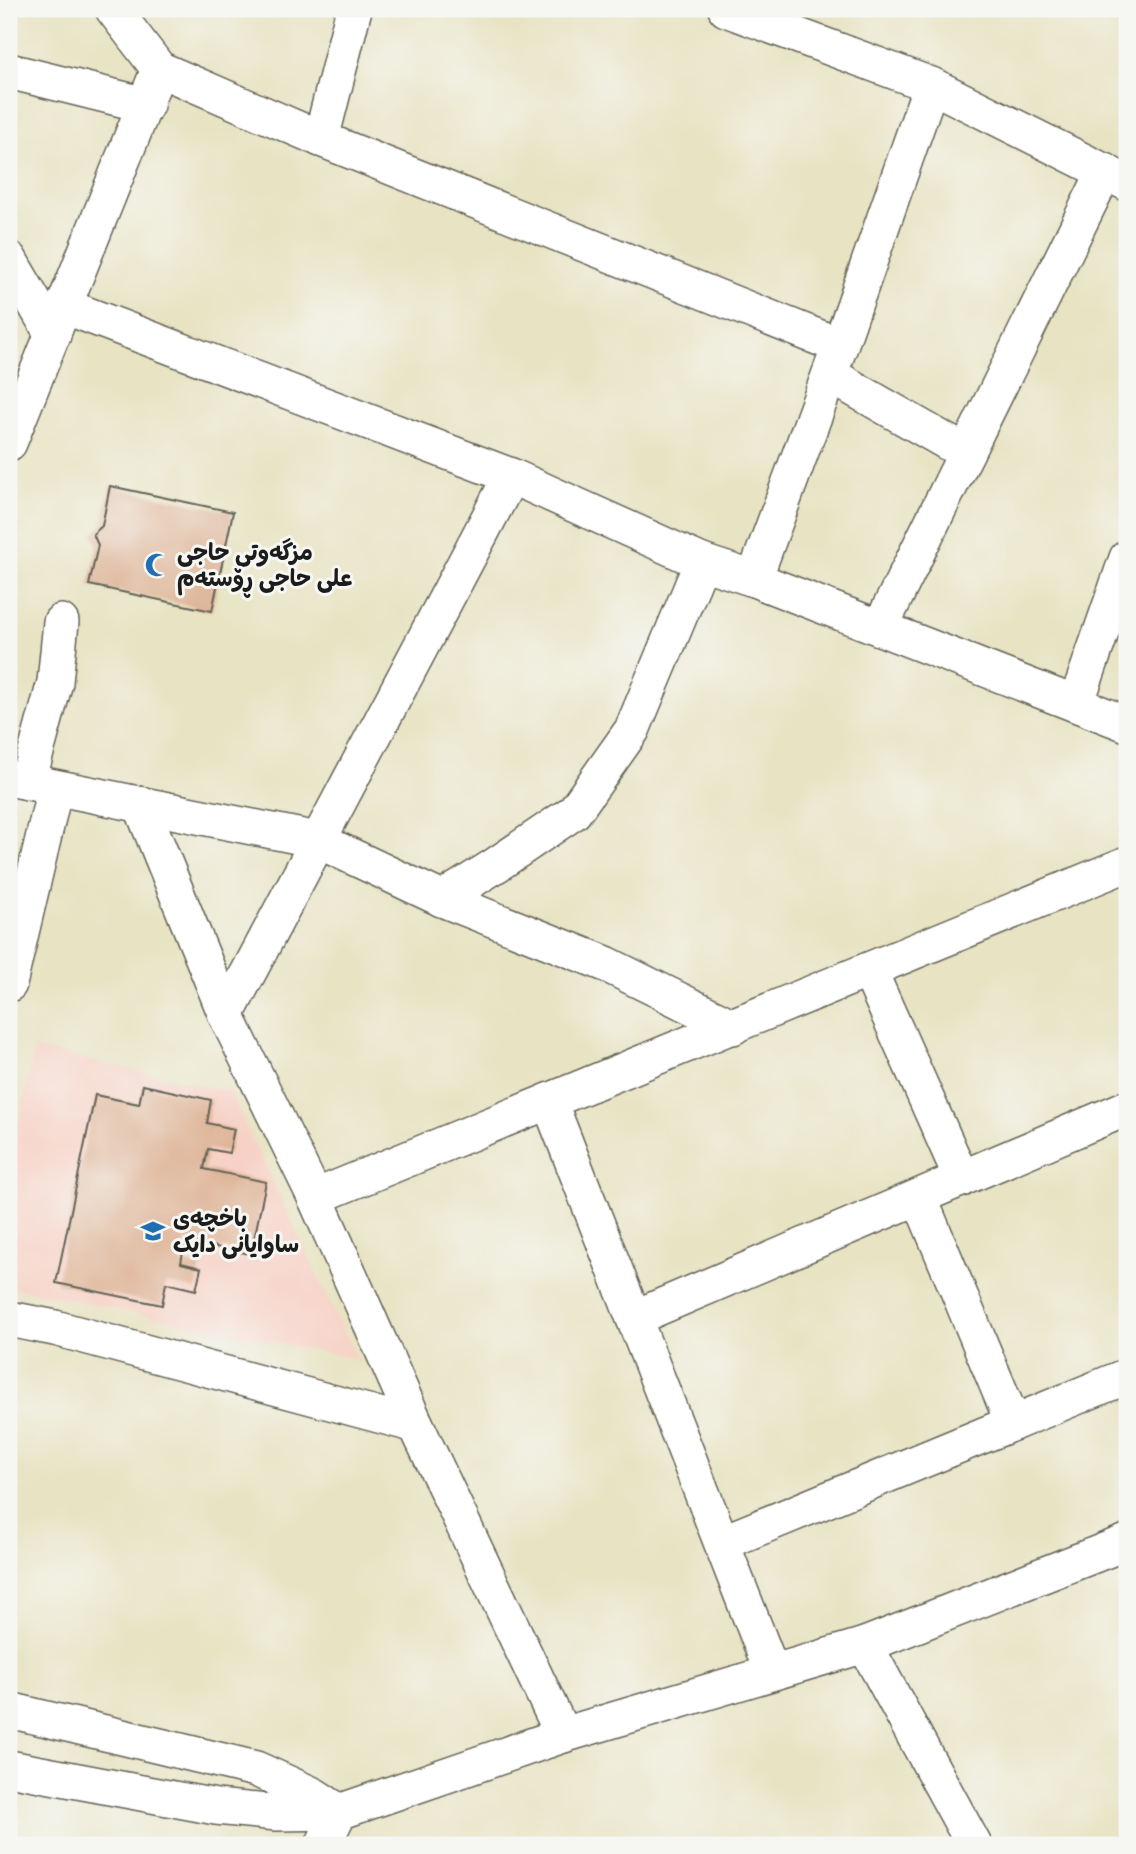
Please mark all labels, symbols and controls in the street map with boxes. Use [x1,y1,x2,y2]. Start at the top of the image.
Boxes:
place label: مزگەوتی حاجی علی حاجی ڕۆستەم [177,538,352,598]
mosque icon: مزگەوتی حاجی علی حاجی ڕۆستەم [143,551,171,579]
place label: باخچەی ساوایانی دایک [173,1208,299,1261]
school or university icon: باخچەی ساوایانی دایک [139,1217,167,1245]

